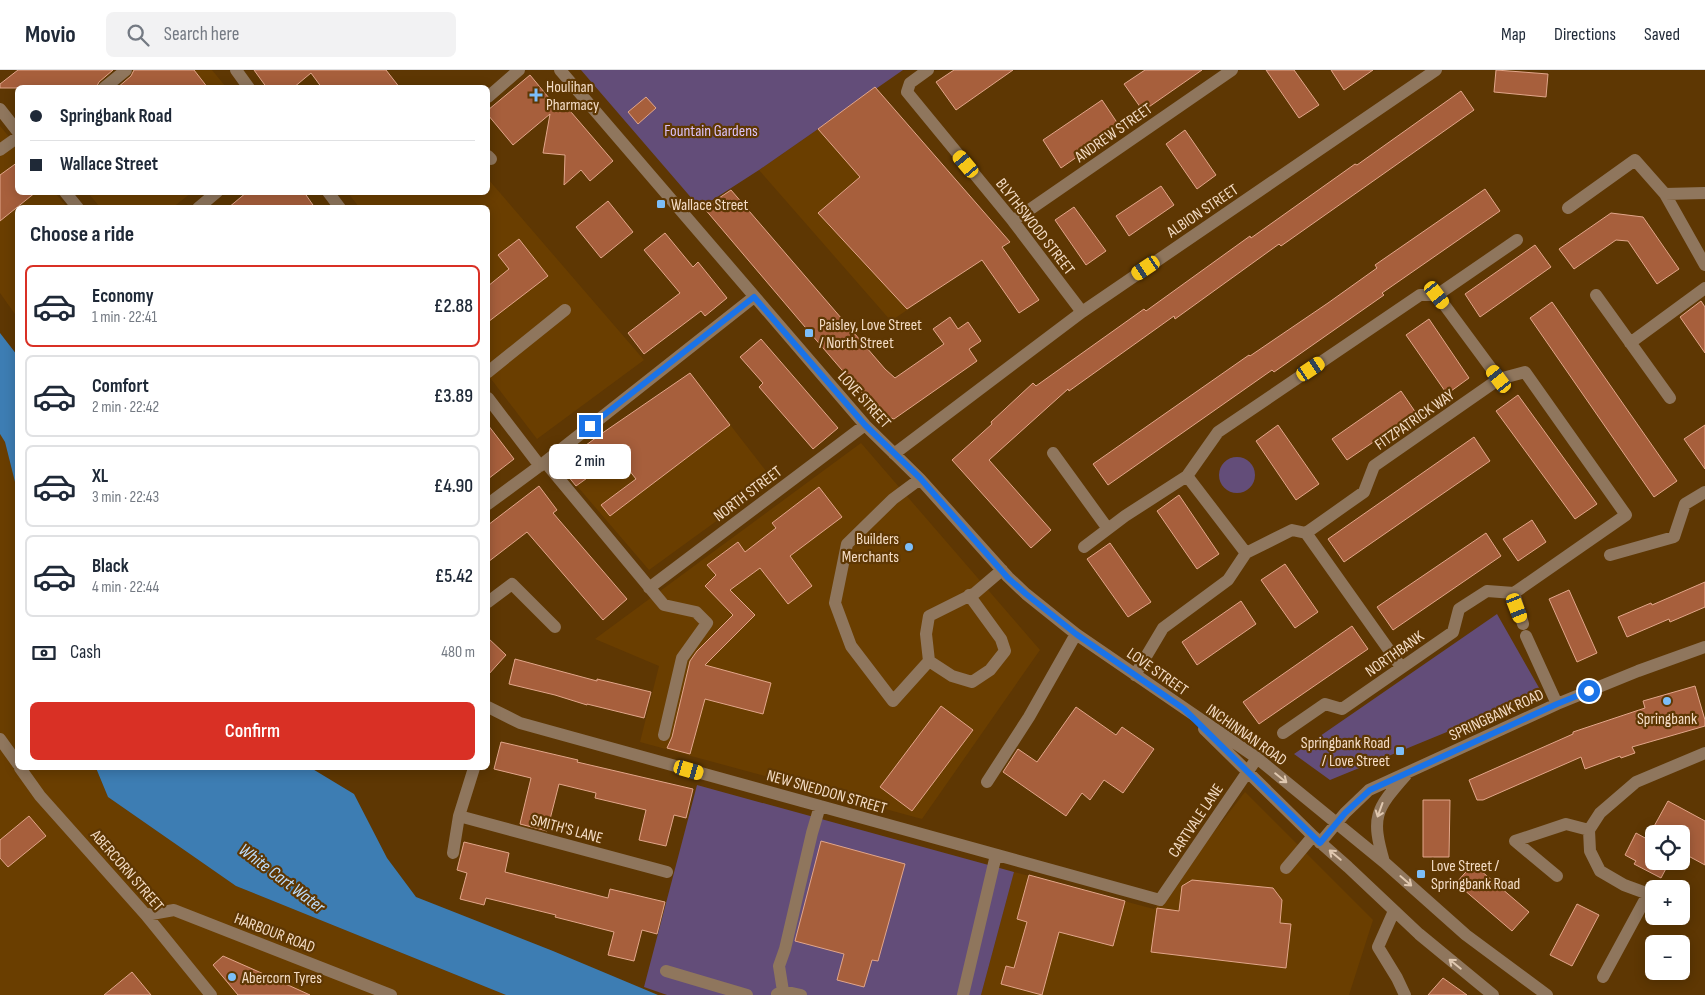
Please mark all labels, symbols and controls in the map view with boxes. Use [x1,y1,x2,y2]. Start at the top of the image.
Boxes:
search box [106,12,456,57]
text: Movio [25,20,76,49]
icon: search [124,21,152,49]
text: Search here [164,23,239,46]
text: Map [1501,24,1526,45]
text: Directions [1554,24,1616,45]
text: Saved [1644,24,1680,45]
place label: Houlihan Pharmacy [546,78,599,115]
marker: Houlihan Pharmacy [530,89,542,101]
street label: ANDREW STREET [1071,99,1157,167]
text: Springbank Road [60,105,172,128]
park label: Fountain Gardens [664,122,758,141]
car [950,148,981,180]
text: Wallace Street [60,153,158,176]
street label: BLYTHSWOOD STREET [991,175,1079,279]
street label: ALBION STREET [1163,180,1243,243]
place label: Wallace Street [671,196,748,215]
marker: Wallace Street [655,198,667,210]
text: Choose a ride [30,221,134,248]
car [1129,253,1162,283]
car [1421,279,1452,311]
icon: car [32,284,77,329]
text: Economy [92,285,154,308]
text: £2.88 [434,295,473,318]
text: 1 min · 22:41 [92,308,157,327]
place label: Paisley, Love Street / North Street [819,316,922,353]
marker: Paisley, Love Street / North Street [803,327,815,339]
car [1294,354,1327,384]
car [1483,363,1514,395]
street label: LOVE STREET [833,368,895,433]
icon: car [32,374,77,419]
text: Comfort [92,375,149,398]
text: £3.89 [434,385,473,408]
street label: FITZPATRICK WAY [1371,386,1459,455]
text: 2 min · 22:42 [92,398,159,417]
route end [579,415,601,437]
callout: 2 min [549,444,631,478]
text: 2 min [575,452,605,471]
street label: NORTH STREET [710,462,786,526]
icon: car [32,464,77,509]
text: XL [92,465,108,488]
text: £4.90 [434,475,473,498]
text: 3 min · 22:43 [92,488,159,507]
place label: Builders Merchants [842,530,899,567]
marker: Builders Merchants [903,541,915,553]
icon: car [32,554,77,599]
text: Black [92,555,129,578]
text: £5.42 [435,565,473,588]
text: 4 min · 22:44 [92,578,159,597]
car [1504,591,1529,625]
street label: NORTHBANK [1362,627,1428,681]
icon: cash [30,639,58,667]
text: Cash [70,641,101,664]
text: 480 m [441,643,475,662]
street label: LOVE STREET [1123,644,1192,700]
route start [1578,680,1600,702]
street label: SPRINGBANK ROAD [1446,685,1547,746]
marker: Springbank [1661,695,1673,707]
street label: INCHINNAN ROAD [1202,700,1290,770]
button: Confirm [30,702,475,760]
place label: Springbank [1637,710,1697,729]
place label: Springbank Road / Love Street [1301,734,1390,771]
marker: Springbank Road / Love Street [1394,745,1406,757]
car [672,759,705,781]
street label: NEW SNEDDON STREET [764,766,889,819]
one-way arrow [1275,772,1288,783]
street label: CARTVALE LANE [1165,780,1228,861]
one-way arrow [1375,802,1385,818]
street label: SMITH'S LANE [529,811,605,848]
map controls [1645,825,1690,980]
button: locate [1645,825,1690,870]
street label: ABERCORN STREET [86,826,168,916]
water label: White Cart Water [234,839,330,918]
one-way arrow [1329,850,1342,861]
place label: Love Street / Springbank Road [1431,857,1520,894]
marker: Love Street / Springbank Road [1415,868,1427,880]
one-way arrow [1400,876,1413,887]
button: + [1645,880,1690,925]
street label: HARBOUR ROAD [231,909,318,958]
button: − [1645,935,1690,980]
one-way arrow [1449,959,1462,970]
place label: Abercorn Tyres [241,969,322,988]
marker: Abercorn Tyres [226,971,238,983]

